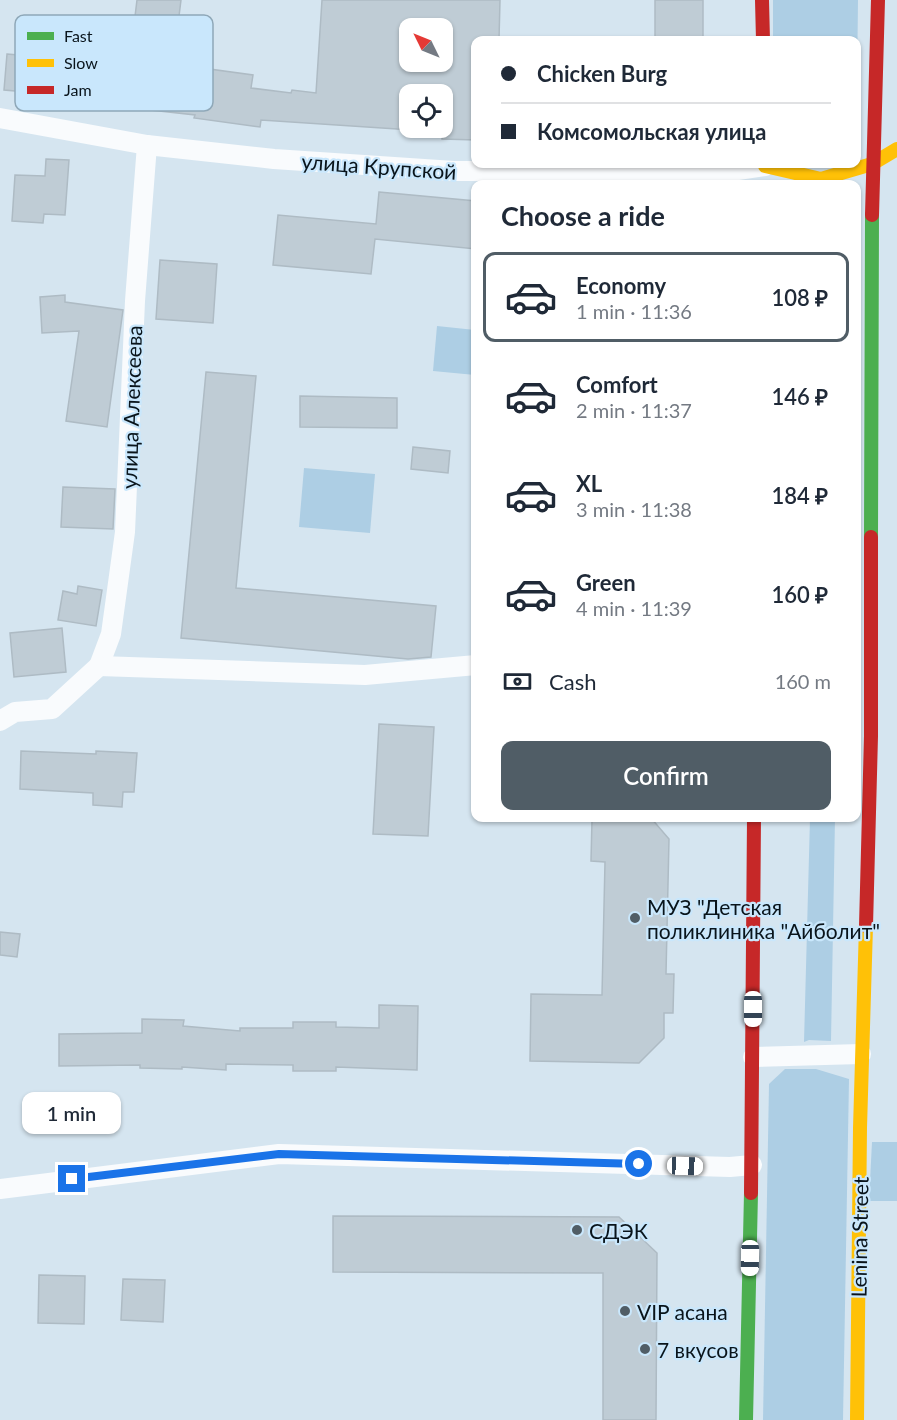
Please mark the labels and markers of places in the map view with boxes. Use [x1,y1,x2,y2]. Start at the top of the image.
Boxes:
place label: МУЗ "Детская поликлиника "Айболит" [647,894,880,943]
marker: МУЗ "Детская поликлиника "Айболит" [628,911,642,925]
place label: СДЭК [589,1218,648,1243]
marker: СДЭК [570,1223,584,1237]
place label: VIP асана [637,1299,728,1324]
marker: VIP асана [618,1304,632,1318]
place label: 7 вкусов [657,1337,739,1362]
marker: 7 вкусов [638,1342,652,1356]

